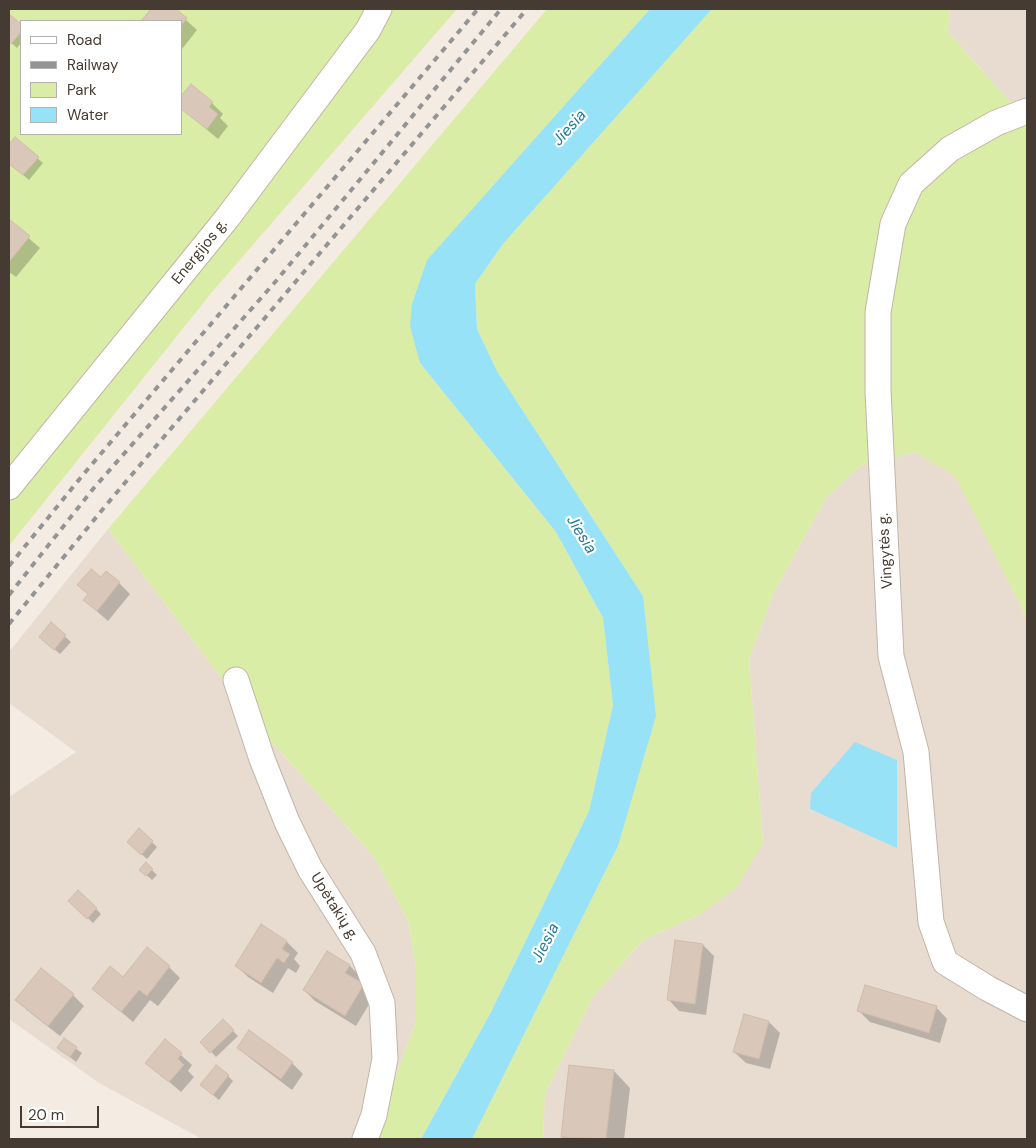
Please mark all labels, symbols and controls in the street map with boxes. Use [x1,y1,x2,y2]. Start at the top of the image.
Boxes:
legend [20,20,182,135]
text: Road [67,30,102,50]
text: Railway [67,55,118,75]
text: Park [67,80,97,100]
text: Water [67,105,108,125]
water label: Jiesia [549,106,591,150]
street label: Energijos g. [168,216,232,288]
water label: Jiesia [562,512,600,558]
street label: Vingytės g. [875,513,897,589]
street label: Upėtakių g. [306,870,362,944]
water label: Jiesia [528,920,564,966]
scale bar [22,1096,101,1128]
text: 20 m [28,1105,64,1125]

